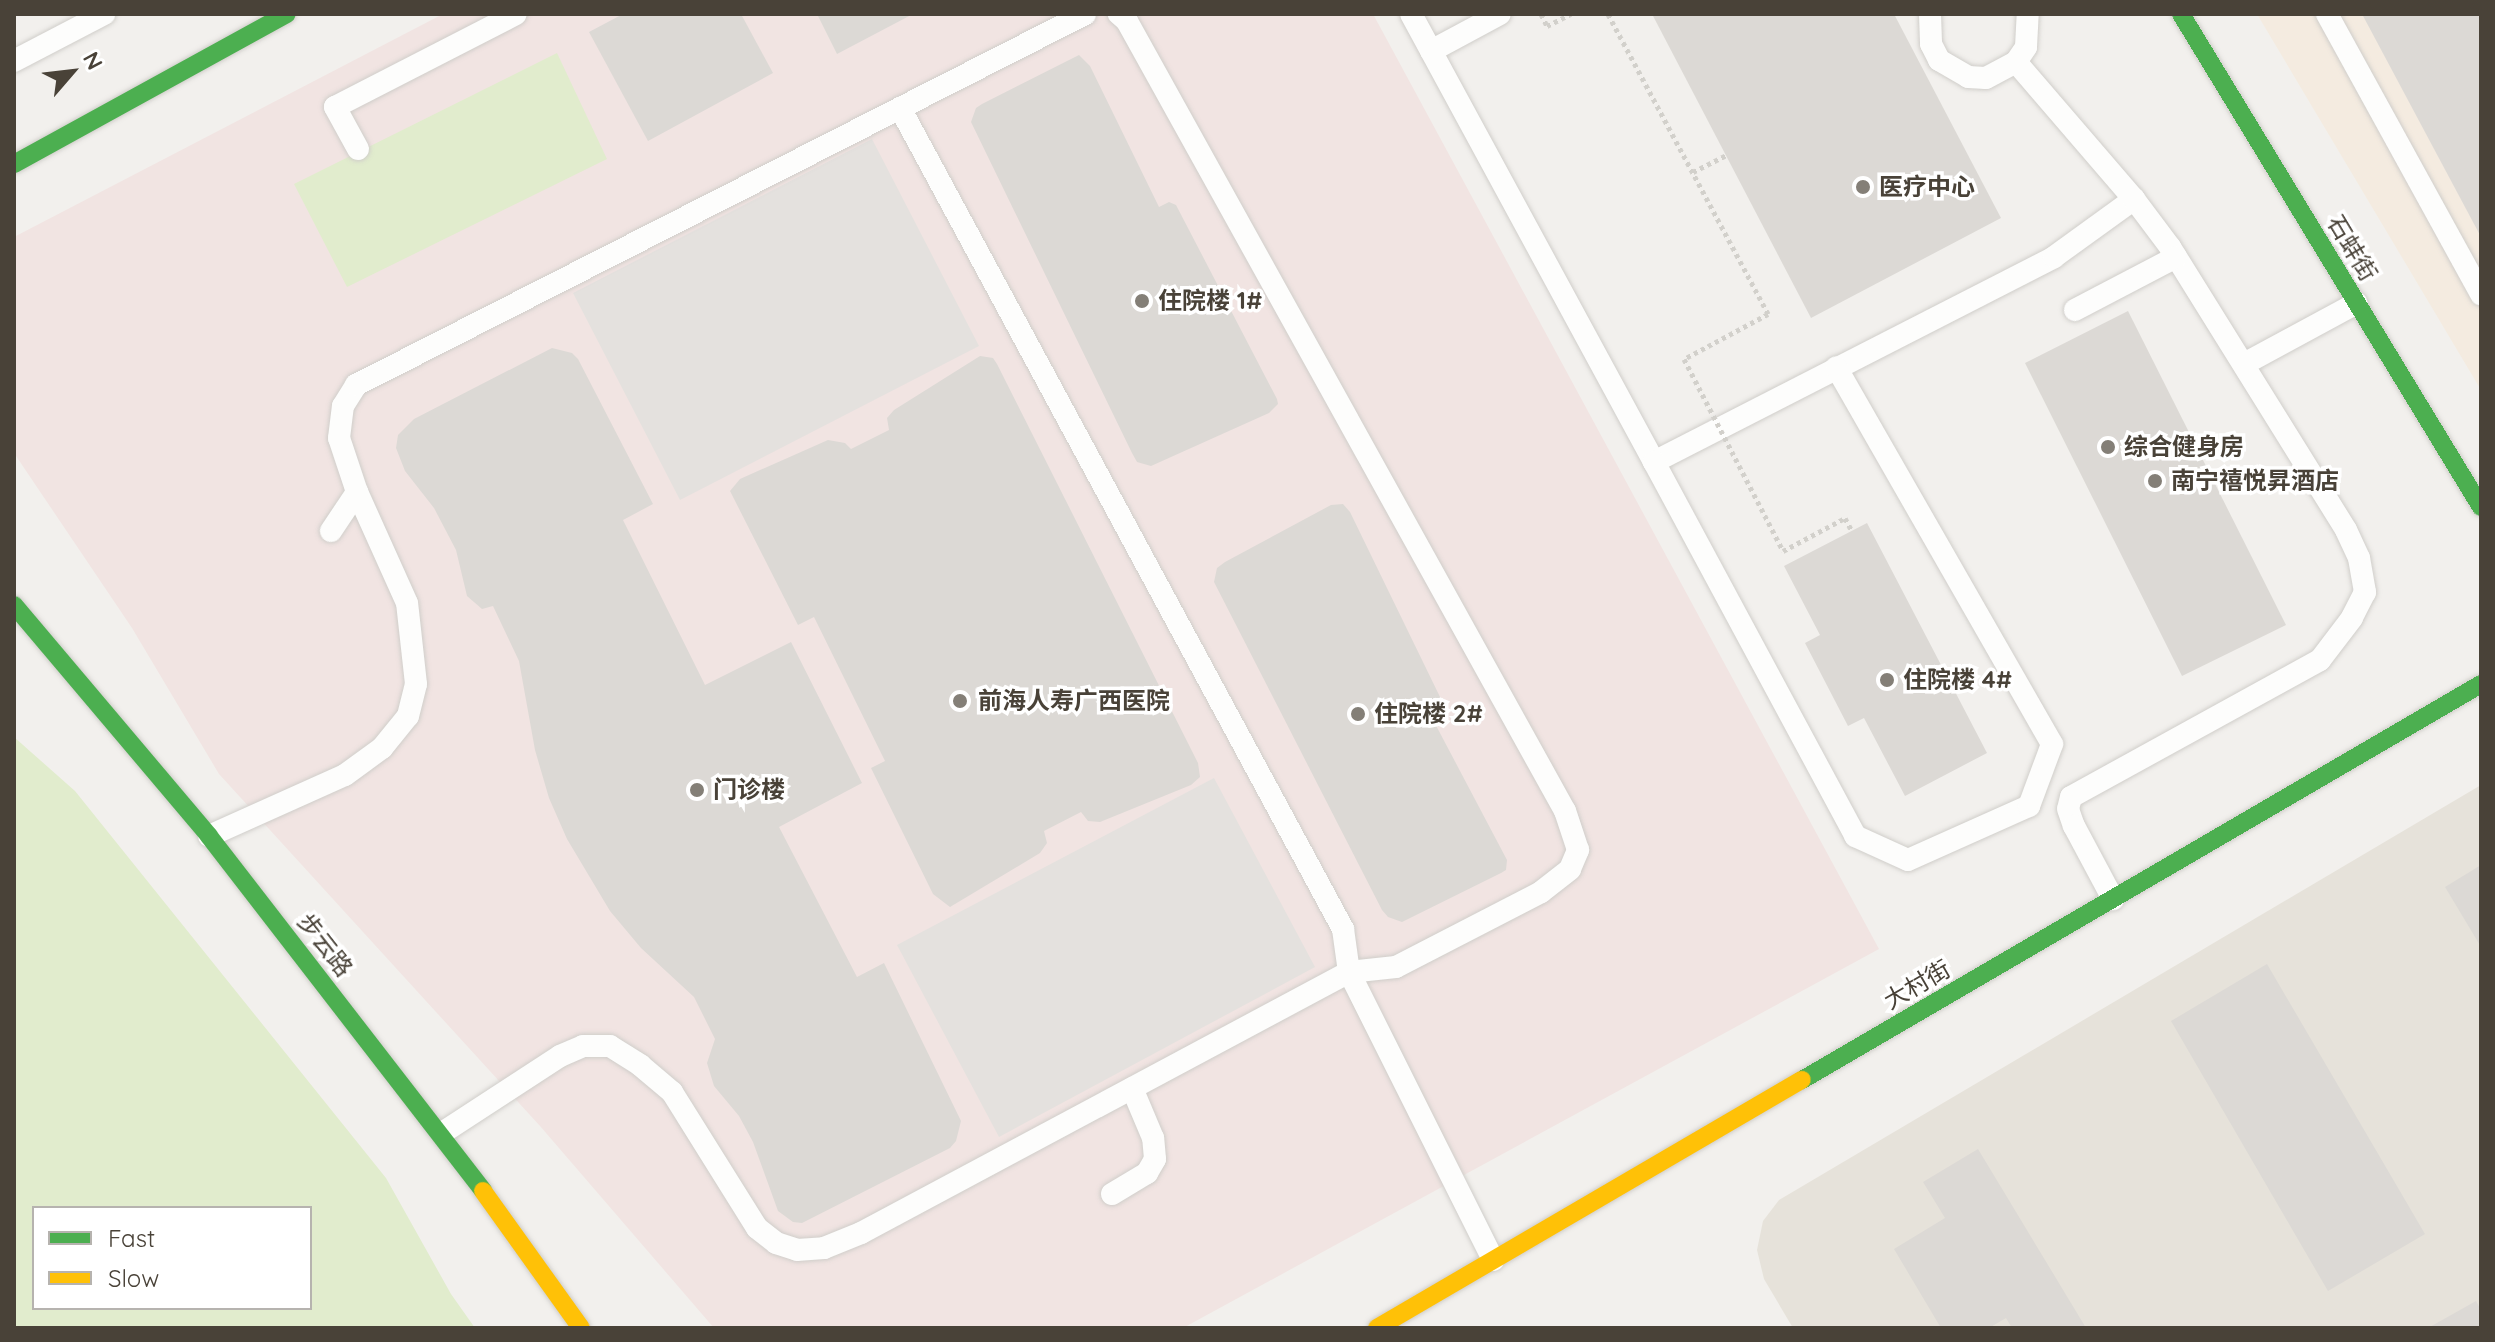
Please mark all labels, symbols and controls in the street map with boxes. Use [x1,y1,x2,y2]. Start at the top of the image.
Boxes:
north arrow [32,32,112,112]
text: N [77,47,109,74]
place label: 医疗中心 [1879,173,1975,201]
marker: 医疗中心 [1854,178,1872,196]
street label: 石蚌街 [2321,210,2383,286]
place label: 住院楼 1# [1158,287,1263,315]
marker: 住院楼 1# [1133,292,1151,310]
place label: 综合健身房 [2124,433,2244,461]
marker: 综合健身房 [2099,438,2117,456]
place label: 南宁禧悦昇酒店 [2171,467,2339,495]
marker: 南宁禧悦昇酒店 [2146,472,2164,490]
place label: 住院楼 4# [1903,666,2012,694]
marker: 住院楼 4# [1878,671,1896,689]
place label: 前海人寿广西医院 [978,687,1170,715]
marker: 前海人寿广西医院 [949,690,971,712]
place label: 住院楼 2# [1374,700,1483,728]
marker: 住院楼 2# [1349,705,1367,723]
place label: 门诊楼 [713,776,785,804]
marker: 门诊楼 [688,781,706,799]
street label: 步云路 [291,908,359,982]
street label: 大村街 [1879,955,1955,1015]
legend [32,1206,312,1310]
text: Fast [108,1223,155,1253]
text: Slow [108,1263,159,1293]

